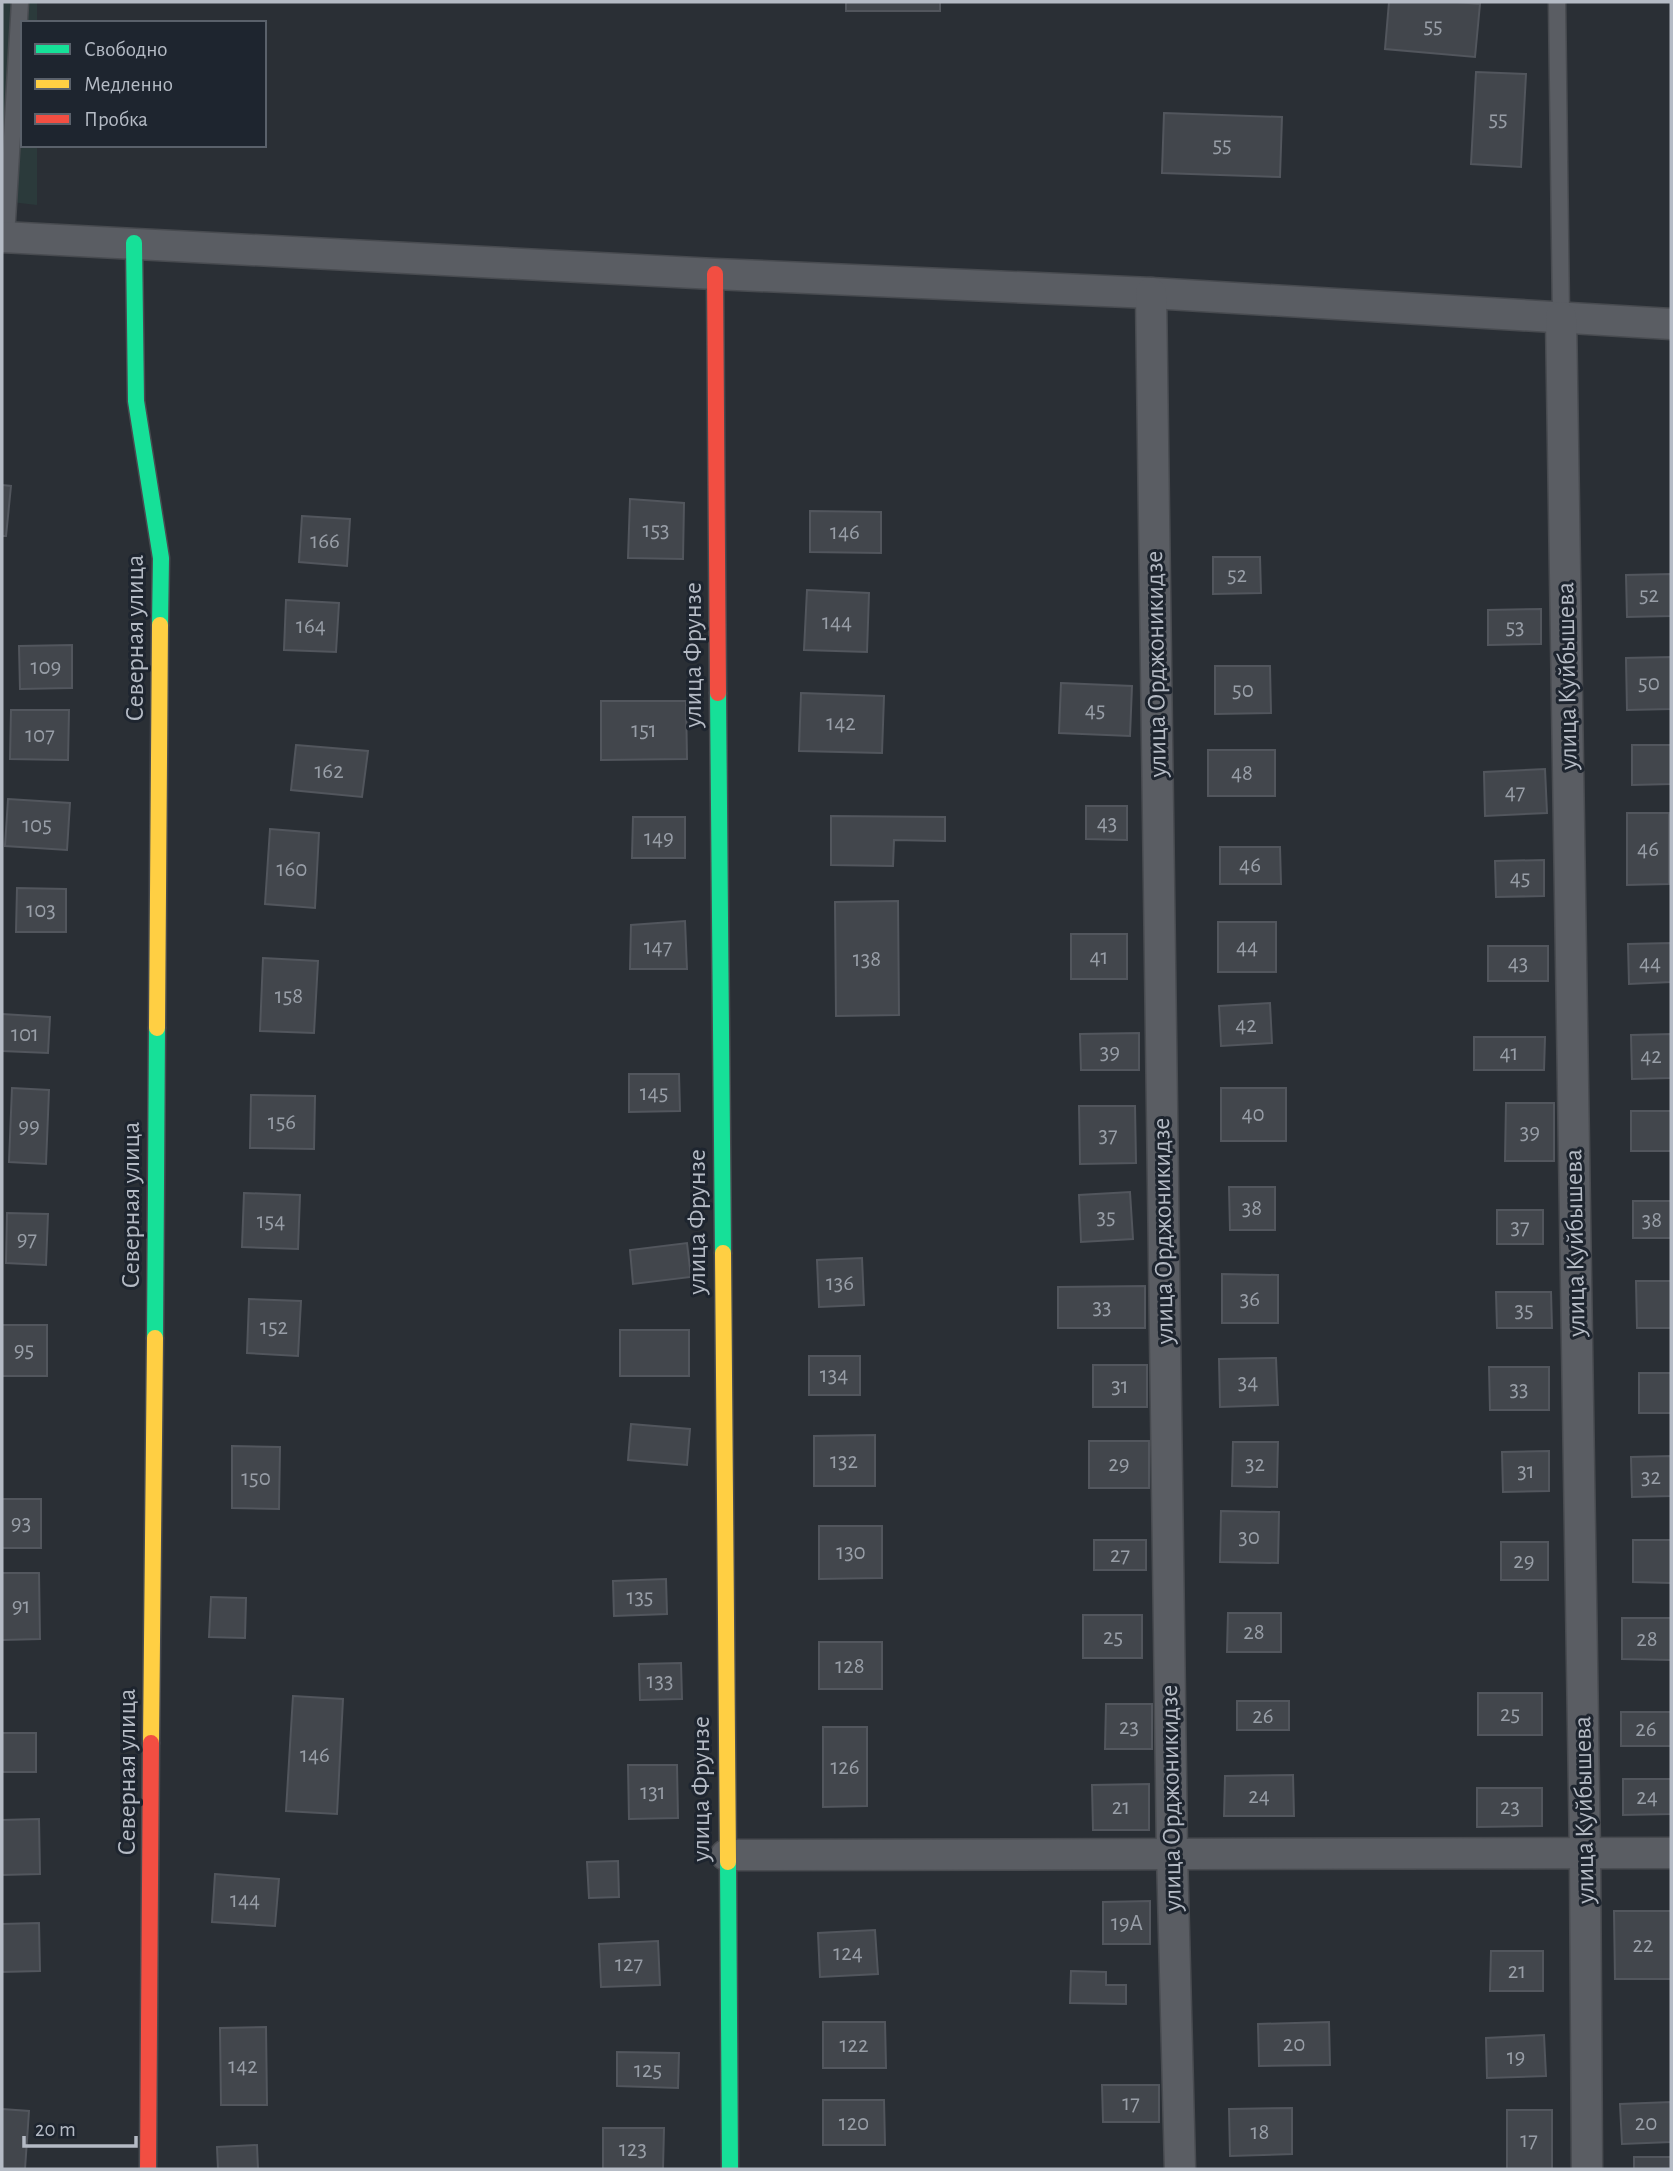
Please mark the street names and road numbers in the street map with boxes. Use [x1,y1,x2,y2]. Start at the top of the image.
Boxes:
street label: улица Орджоникидзе [1141,550,1171,779]
street label: Северная улица [122,554,148,721]
street label: улица Фрунзе [680,582,706,729]
street label: улица Куйбышева [1552,582,1582,771]
street label: улица Орджоникидзе [1148,1117,1178,1346]
street label: Северная улица [118,1121,144,1288]
street label: улица Фрунзе [684,1149,710,1296]
street label: улица Куйбышева [1560,1149,1590,1338]
street label: улица Орджоникидзе [1156,1684,1186,1913]
street label: Северная улица [114,1688,140,1855]
street label: улица Фрунзе [688,1716,714,1863]
street label: улица Куйбышева [1569,1716,1599,1905]

